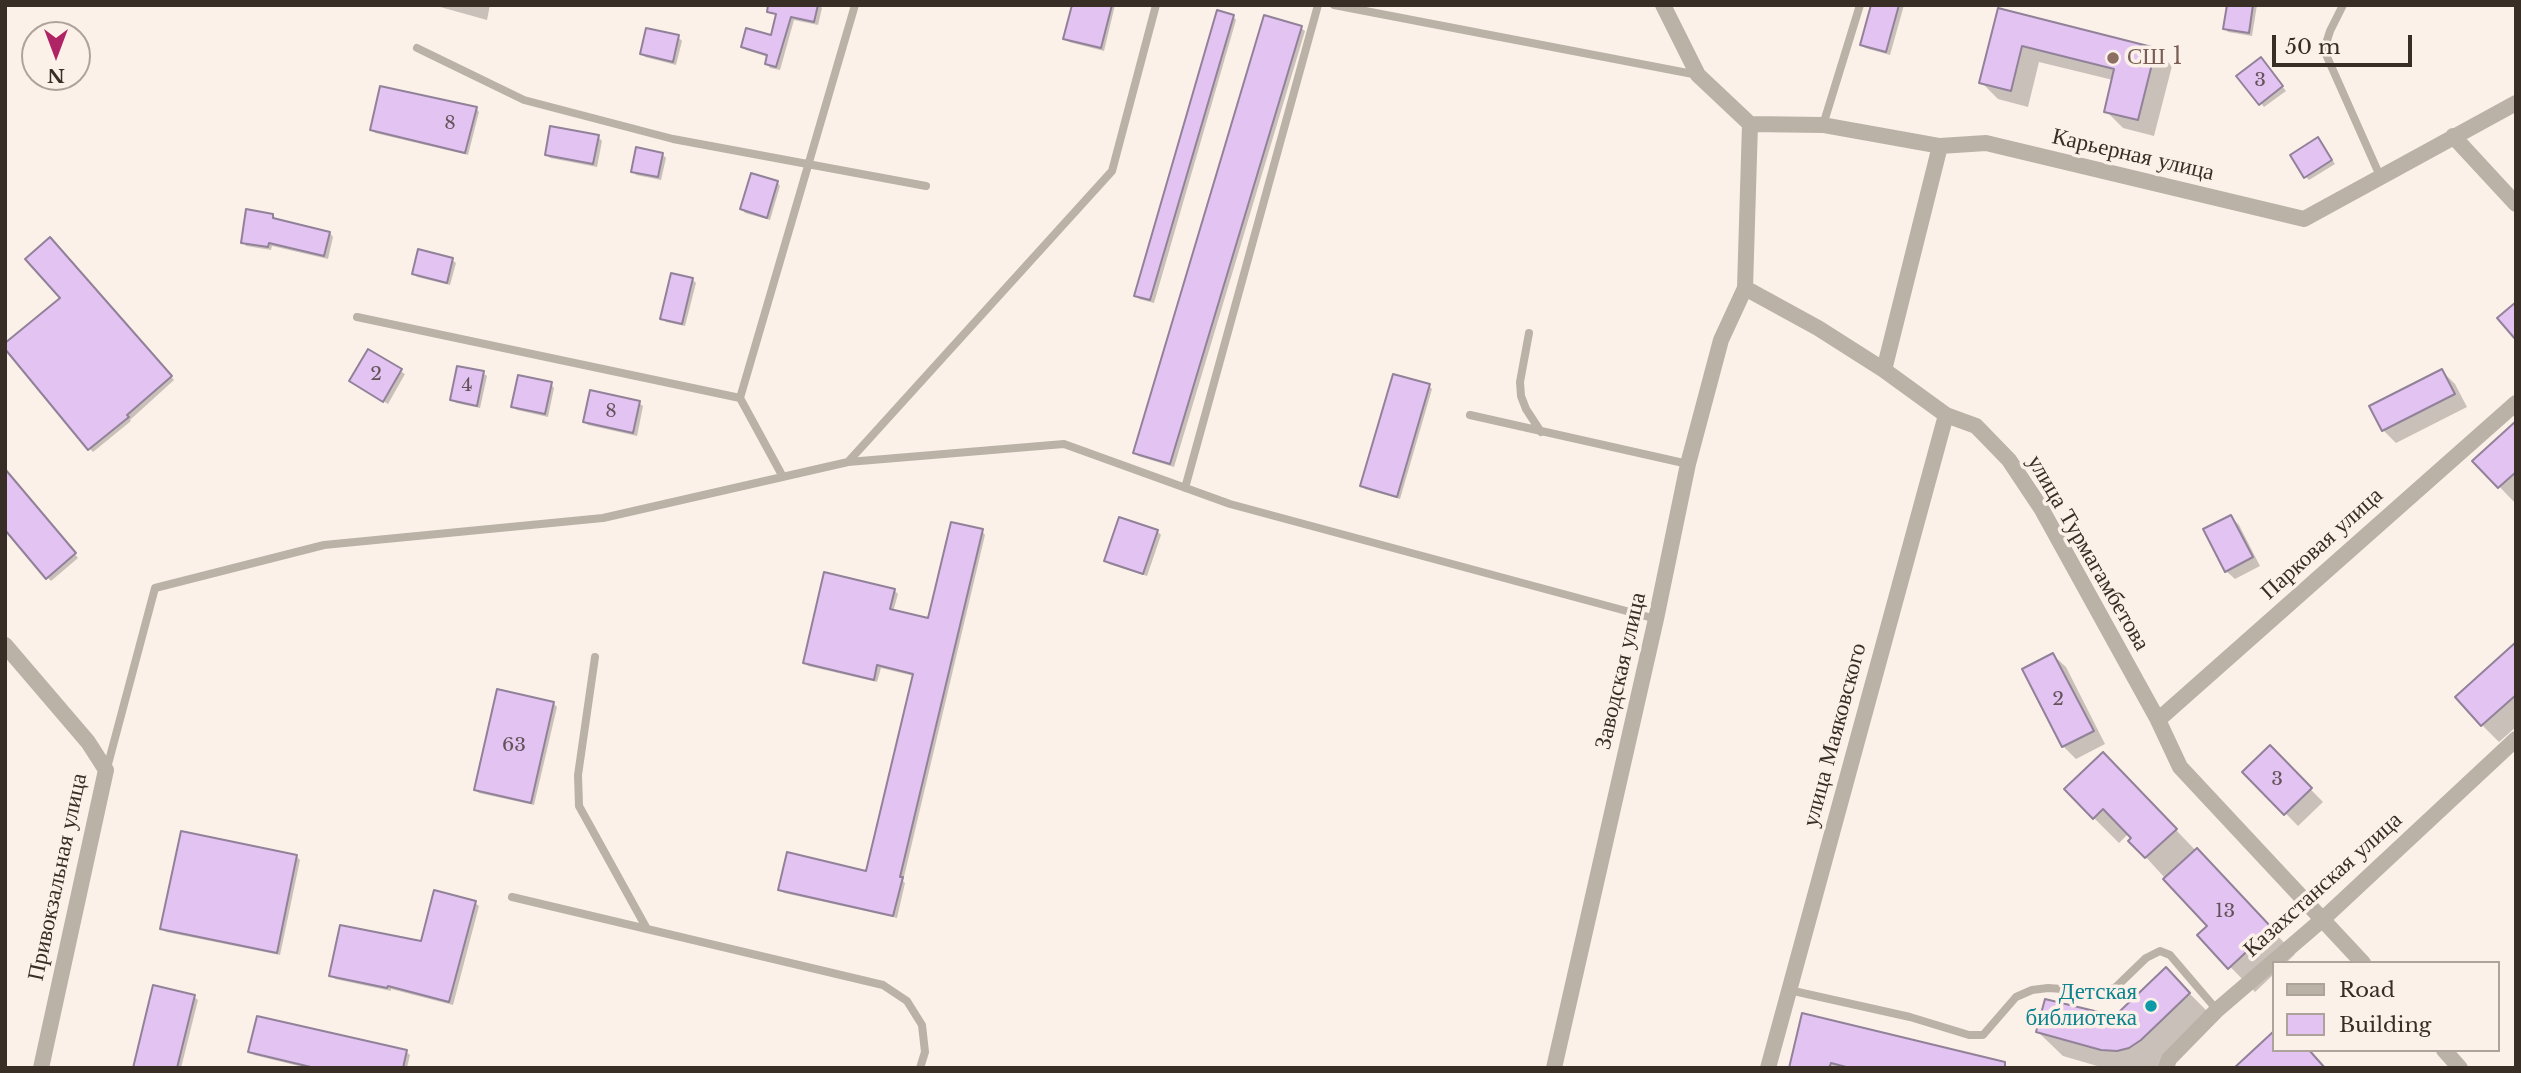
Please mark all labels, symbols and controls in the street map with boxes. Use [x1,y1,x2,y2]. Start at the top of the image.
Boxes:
north arrow [21,21,91,91]
scale bar [2276,21,2416,65]
text: 50 m [2285,34,2340,60]
place label: СШ 1 [2127,44,2182,72]
marker: СШ 1 [2105,50,2121,66]
text: N [47,64,65,87]
house number: 3 [2254,70,2266,92]
house number: 8 [444,113,456,135]
street label: Карьерная улица [2049,123,2217,187]
house number: 2 [370,364,382,386]
house number: 4 [461,375,473,397]
house number: 8 [605,401,617,423]
street label: улица Турмагамбетова [2021,450,2155,656]
street label: Парковая улица [2255,482,2389,606]
street label: Заводская улица [1590,590,1652,752]
street label: улица Маяковского [1797,640,1873,830]
house number: 2 [2052,689,2064,711]
house number: 63 [502,735,526,757]
house number: 3 [2271,769,2283,791]
street label: Привокзальная улица [23,771,93,983]
street label: Казахстанская улица [2238,807,2408,963]
house number: 13 [2215,901,2235,923]
legend [2272,961,2500,1052]
text: Road [2339,977,2395,1003]
place label: Детская библиотека [2026,979,2137,1033]
marker: Детская библиотека [2143,998,2159,1014]
text: Building [2339,1012,2431,1038]

